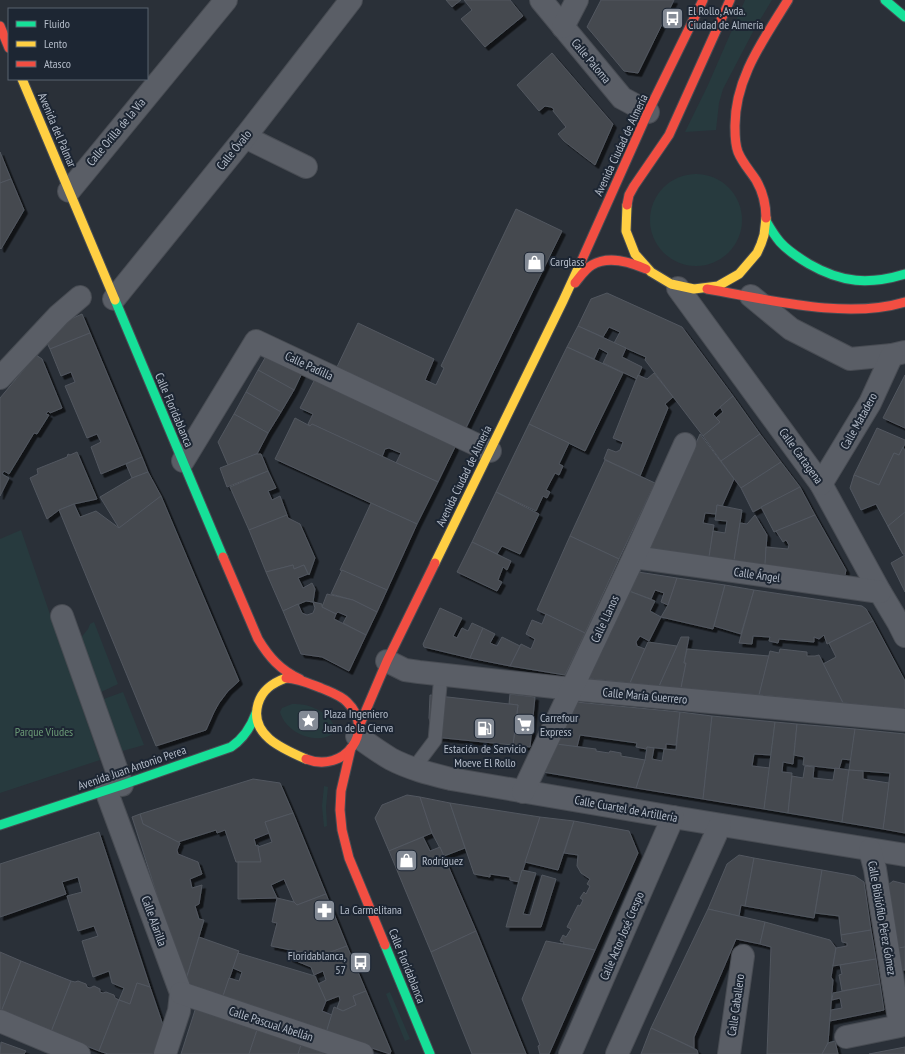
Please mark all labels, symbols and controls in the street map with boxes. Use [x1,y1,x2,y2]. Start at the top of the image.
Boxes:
place label: El Rollo, Avda. Ciudad de Almería [688,3,764,32]
bus stop icon: El Rollo, Avda. Ciudad de Almería [660,5,686,31]
legend [8,8,148,80]
text: Fluido [44,16,70,31]
street label: Calle Paloma [568,35,615,86]
text: Lento [44,36,67,51]
text: Atasco [44,56,71,71]
street label: Avenida del Palmar [35,90,80,170]
street label: Avenida Ciudad de Almería [590,91,651,198]
street label: Calle Orilla de la Vía [83,95,148,169]
street label: Calle Óvalo [213,127,254,173]
shop icon: Carglass [522,249,548,275]
place label: Carglass [550,254,584,269]
street label: Calle Padilla [283,348,336,383]
street label: Calle Floridablanca [152,370,197,449]
street label: Calle Matadero [837,390,880,452]
street label: Avenida Ciudad de Almería [433,423,495,529]
street label: Calle Cartagena [776,425,827,487]
street label: Calle Ángel [733,564,781,585]
street label: Calle Llanos [587,593,622,645]
street label: Calle María Guerrero [602,684,688,707]
place label: Plaza Ingeniero Juan de la Cierva [323,706,394,735]
place icon: Plaza Ingeniero Juan de la Cierva [296,708,322,734]
place label: Carrefour Express [540,710,579,739]
supermarket icon: Carrefour Express [511,712,537,738]
fuel station icon: Estación de Servicio Moeve El Rollo [472,715,498,741]
park label: Parque Viudes [15,724,73,739]
place label: Estación de Servicio Moeve El Rollo [444,741,526,770]
street label: Avenida Juan Antonio Perea [76,742,188,793]
street label: Calle Cuartel de Artillería [573,792,679,825]
shop icon: Rodríguez [393,848,419,874]
place label: Rodríguez [422,853,463,868]
street label: Calle Bibliófilo Pérez Gómez [865,860,900,976]
street label: Calle Actor José Crespo [596,889,647,982]
street label: Calle Alarilla [138,894,171,948]
pharmacy icon: La Carmelitana [311,897,337,923]
place label: La Carmelitana [340,902,402,917]
street label: Calle Floridablanca [386,926,429,1006]
place label: Floridablanca, 57 [288,948,346,977]
bus stop icon: Floridablanca, 57 [348,950,374,976]
street label: Calle Caballero [724,973,747,1037]
street label: Calle Pascual Abellán [227,1003,315,1044]

